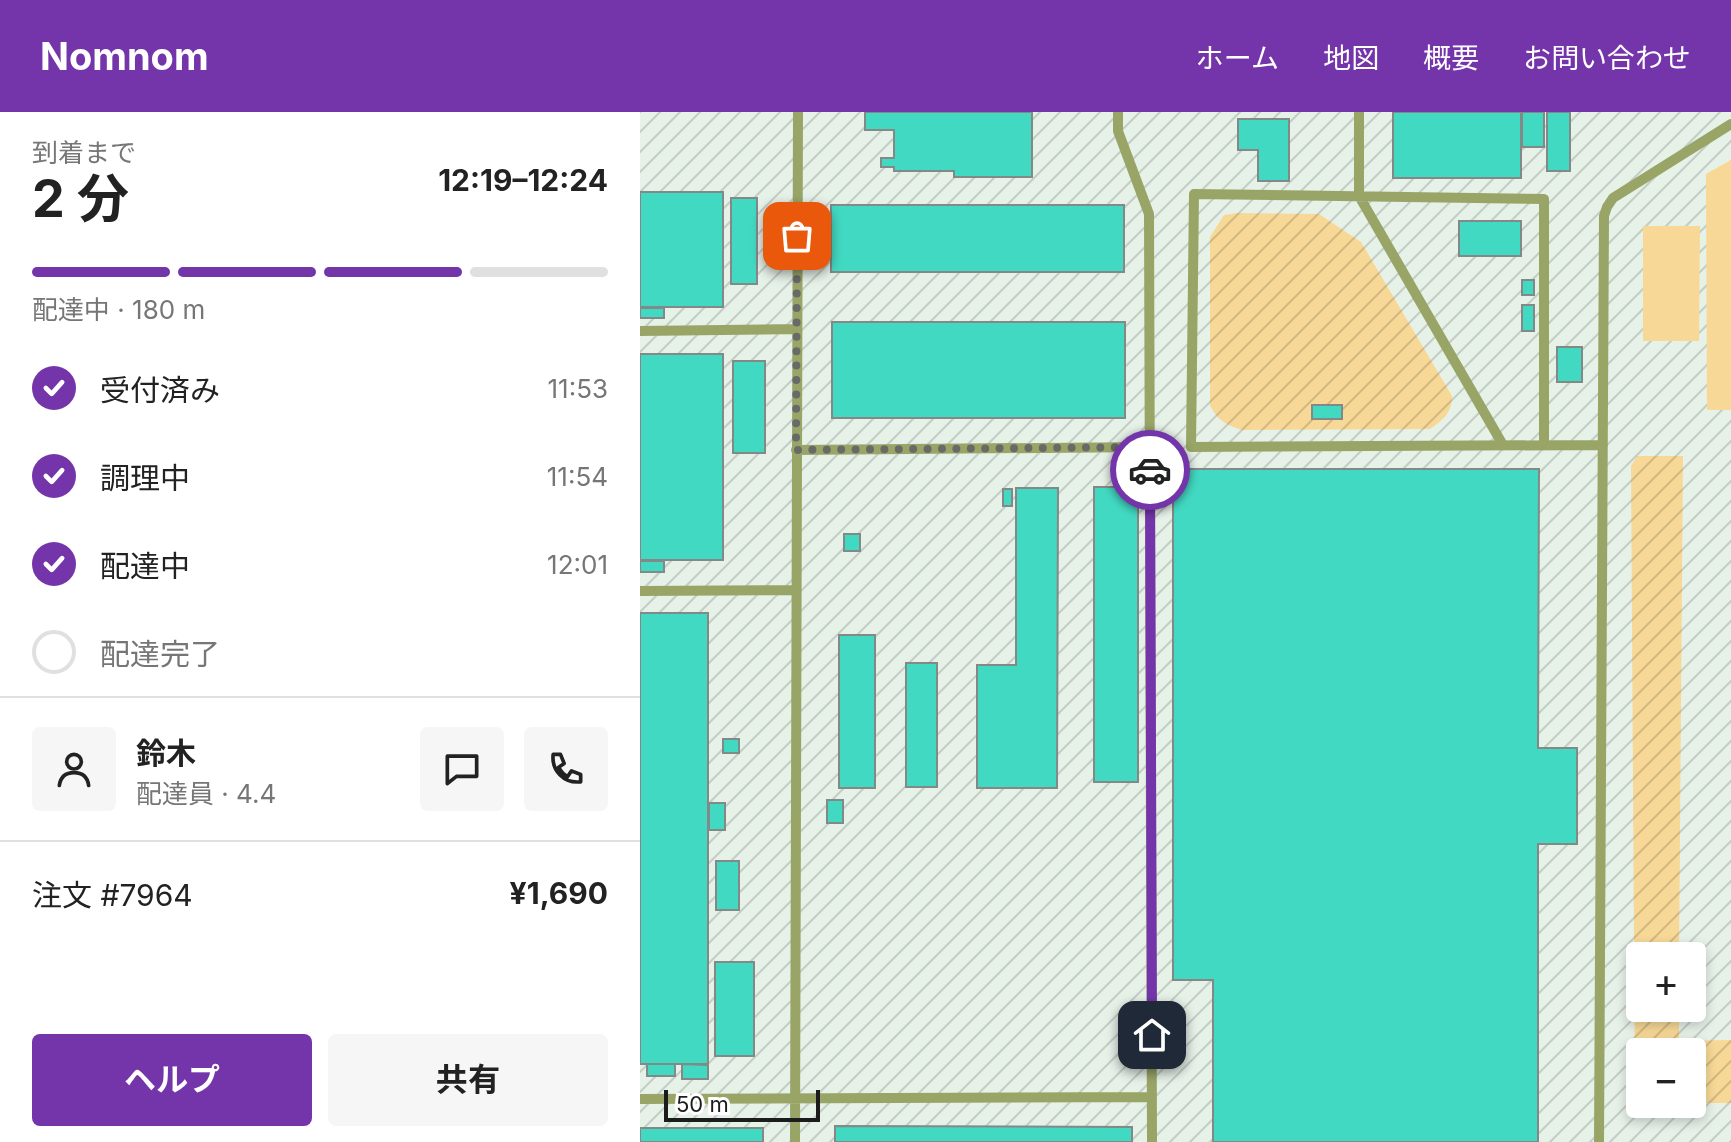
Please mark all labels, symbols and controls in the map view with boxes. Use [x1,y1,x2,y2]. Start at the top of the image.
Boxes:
text: Nomnom [40,33,209,79]
text: ホーム [1196,41,1279,75]
text: 地図 [1323,41,1379,75]
text: 概要 [1423,41,1479,75]
text: お問い合わせ [1523,41,1691,75]
text: 到着まで [32,137,136,168]
text: 12:19–12:24 [438,162,608,198]
text: 2 分 [32,167,129,230]
pin [763,202,831,270]
icon: bag [775,214,819,258]
text: 配達中 · 180 m [32,294,205,325]
icon: check [32,366,76,410]
text: 受付済み [100,372,220,408]
text: 11:53 [547,373,608,404]
courier [1110,430,1190,510]
icon: car [1128,448,1172,492]
icon: check [32,454,76,498]
text: 調理中 [100,460,190,496]
text: 11:54 [547,461,608,492]
icon: check [32,542,76,586]
text: 配達中 [100,548,190,584]
text: 12:01 [547,549,608,580]
text: 配達完了 [100,636,220,672]
button: person [32,727,116,811]
button: chat [420,727,504,811]
button: phone [524,727,608,811]
text: 鈴木 [136,735,196,771]
text: 配達員 · 4.4 [136,778,276,809]
text: ¥1,690 [510,875,608,911]
text: 注文 #7964 [32,877,193,913]
map controls [1626,942,1706,1118]
button: + [1626,942,1706,1022]
pin [1118,1001,1186,1069]
icon: home [1130,1013,1174,1057]
button: ヘルプ [32,1034,312,1126]
button: 共有 [328,1034,608,1126]
button: − [1626,1038,1706,1118]
scale bar [664,1086,820,1122]
text: 50 m [676,1091,729,1117]

